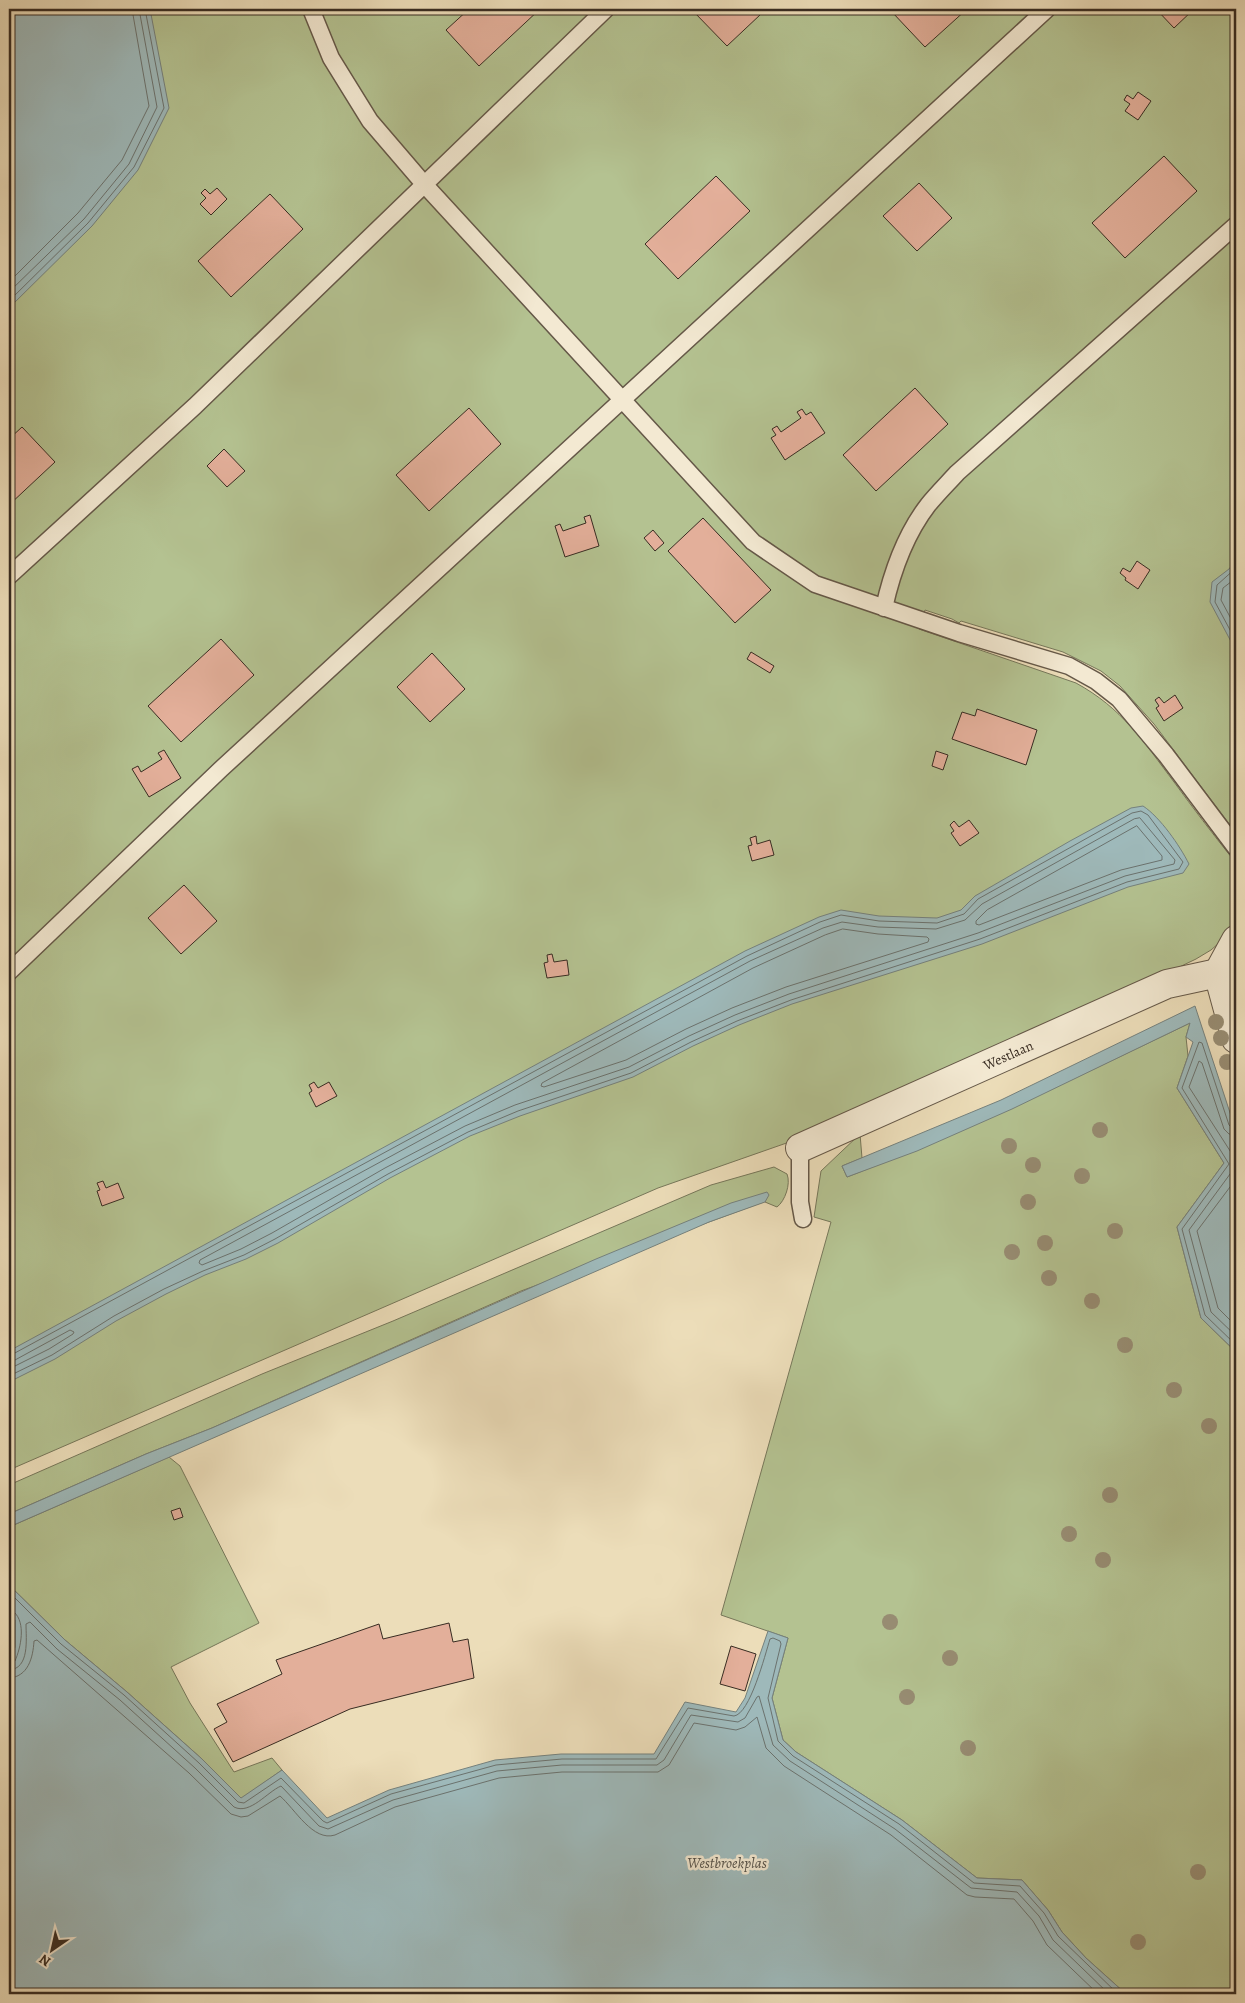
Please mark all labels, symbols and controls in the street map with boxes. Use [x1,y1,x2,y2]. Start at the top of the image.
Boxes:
street label: Westlaan [979,1035,1036,1075]
water label: Westbroekplas [687,1853,767,1873]
north arrow [28,1926,78,1976]
text: N [35,1950,55,1971]

